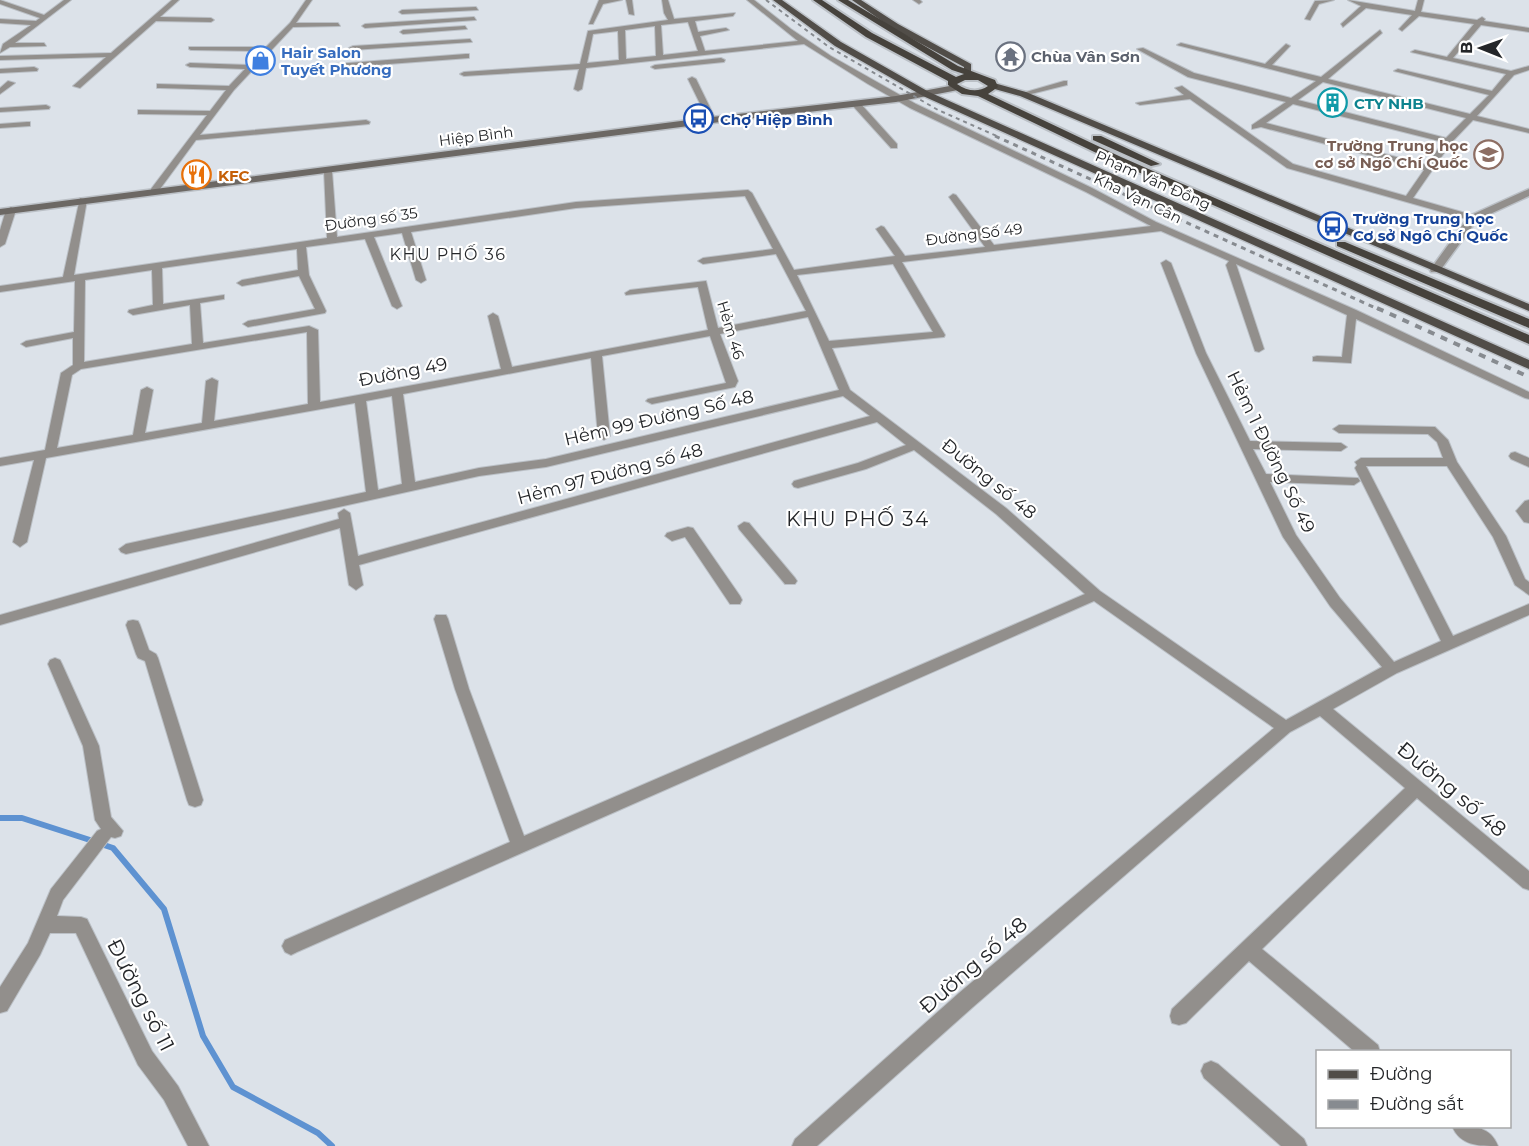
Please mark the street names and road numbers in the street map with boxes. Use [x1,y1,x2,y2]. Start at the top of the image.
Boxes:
street label: Hiệp Bình [438,122,514,150]
street label: Phạm Văn Đồng [1092,146,1214,214]
street label: Kha Vạn Cân [1091,168,1185,228]
street label: Đường số 35 [323,203,419,235]
street label: Đường Số 49 [924,219,1024,249]
street label: Hẻm 46 [713,298,749,362]
street label: Đường 49 [357,353,449,391]
street label: Hẻm 1 Đường Số 49 [1222,367,1320,537]
street label: Hẻm 99 Đường Số 48 [562,385,756,451]
street label: Đường số 48 [937,434,1041,524]
street label: Hẻm 97 Đường số 48 [515,439,705,509]
street label: Đường số 48 [1392,736,1512,842]
street label: Đường số 48 [914,911,1032,1019]
street label: Đường số 11 [102,935,180,1055]

